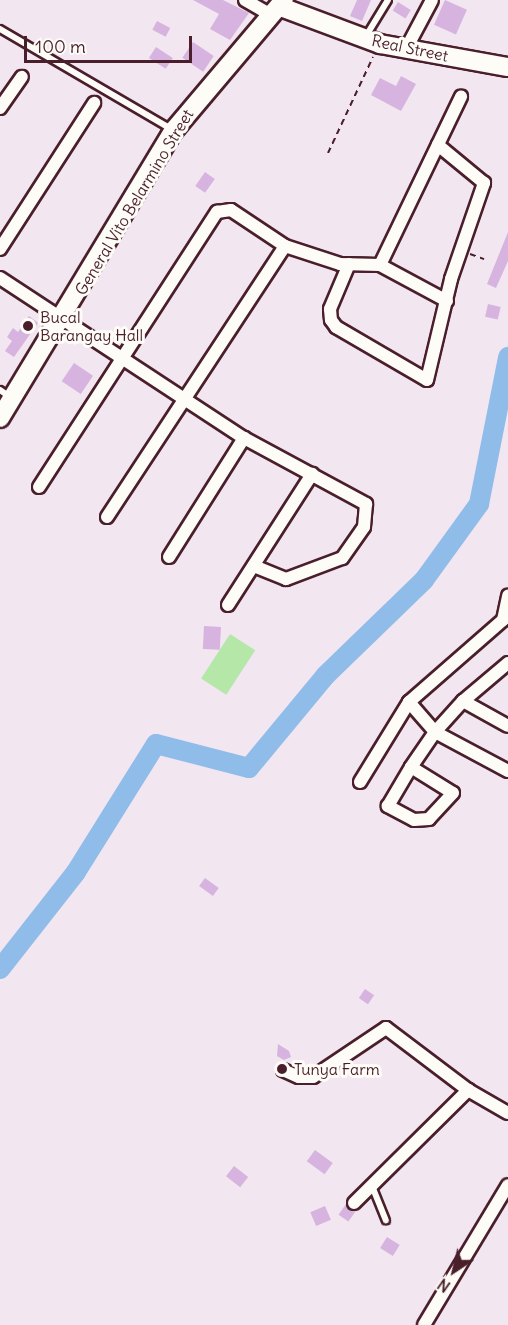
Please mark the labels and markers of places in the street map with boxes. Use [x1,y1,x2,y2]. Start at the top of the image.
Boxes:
place label: Bucal Barangay Hall [40,307,143,345]
marker: Bucal Barangay Hall [21,319,35,333]
place label: Tunya Farm [294,1059,380,1079]
marker: Tunya Farm [275,1062,289,1076]

